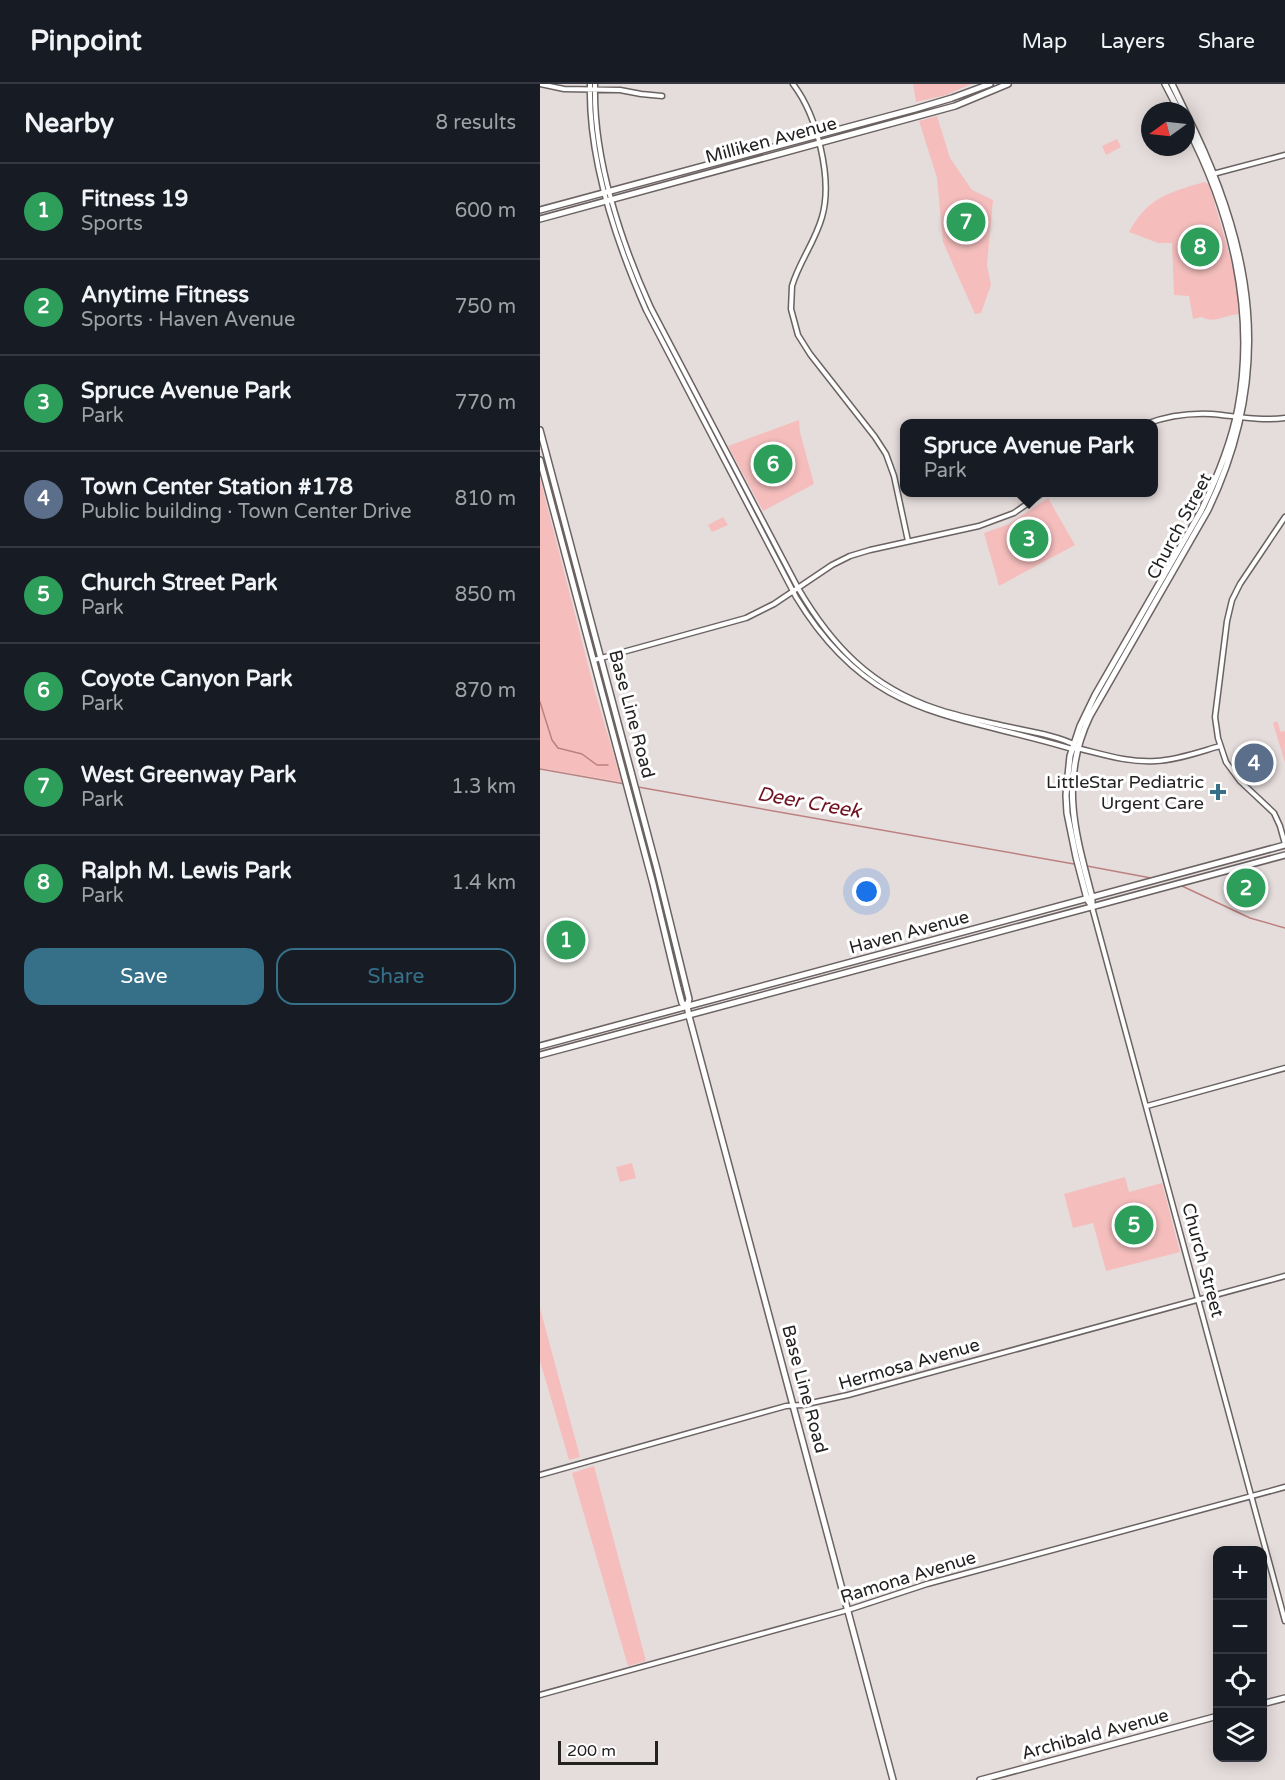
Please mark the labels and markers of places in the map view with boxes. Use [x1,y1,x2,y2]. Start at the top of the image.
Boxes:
pin: 7 [946,200,986,244]
pin: 8 [1180,224,1220,270]
pin: 6 [754,442,792,487]
pin: 3 [1010,516,1048,562]
pin: 4 [1234,740,1274,786]
place label: LittleStar Pediatric Urgent Care [1046,771,1204,814]
marker: LittleStar Pediatric Urgent Care [1209,783,1227,801]
pin: 2 [1226,866,1266,910]
pin: 1 [546,918,586,962]
pin: 5 [1114,1202,1154,1248]

